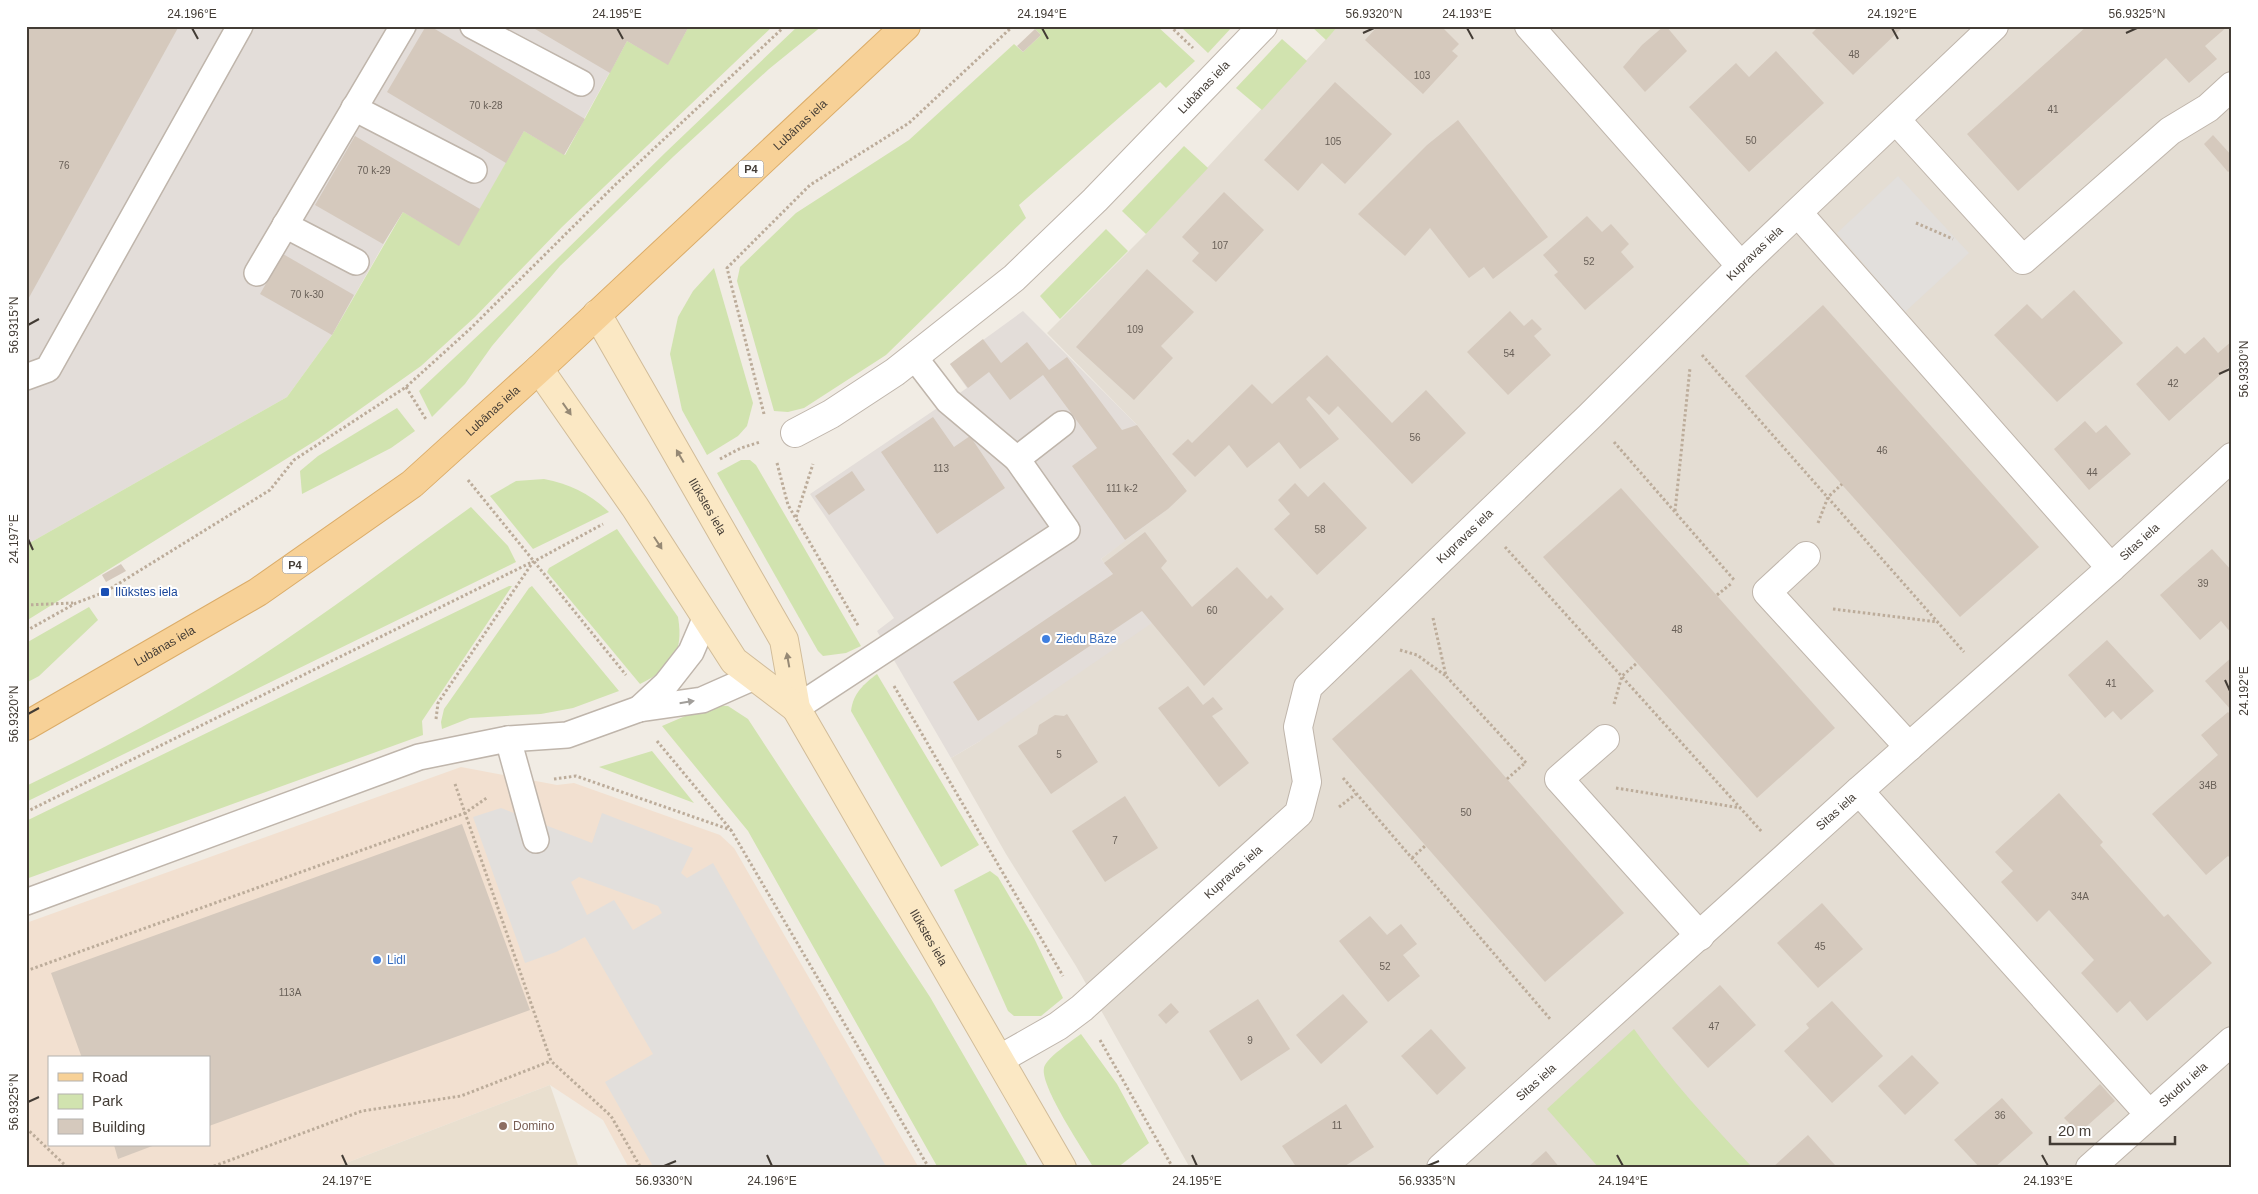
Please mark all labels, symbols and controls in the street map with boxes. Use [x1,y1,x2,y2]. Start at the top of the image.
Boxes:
text: 24.196°E [167,7,217,21]
text: 24.195°E [592,7,642,21]
text: 24.194°E [1017,7,1067,21]
text: 56.9320°N [1346,7,1402,21]
text: 24.193°E [1442,7,1492,21]
text: 24.192°E [1867,7,1917,21]
text: 56.9325°N [2109,7,2165,21]
house number: 48 [1848,49,1860,60]
street label: Lubānas iela [1175,58,1233,117]
house number: 103 [1414,70,1431,81]
street label: Lubānas iela [771,96,830,153]
house number: 70 k-28 [469,100,503,111]
house number: 41 [2047,104,2059,115]
house number: 50 [1745,135,1757,146]
house number: 105 [1325,136,1342,147]
house number: 76 [58,160,70,171]
road number: P4 [738,160,764,178]
house number: 70 k-29 [357,165,391,176]
street label: Kupravas iela [1723,223,1786,284]
house number: 107 [1212,240,1229,251]
house number: 52 [1583,256,1595,267]
house number: 70 k-30 [290,289,324,300]
text: 56.9315°N [7,297,21,353]
house number: 109 [1127,324,1144,335]
text: 56.9330°N [2237,341,2251,397]
house number: 54 [1503,348,1515,359]
house number: 42 [2167,378,2179,389]
street label: Lubānas iela [463,383,523,439]
one-way arrow [562,402,572,416]
house number: 56 [1409,432,1421,443]
house number: 46 [1876,445,1888,456]
one-way arrow [675,449,684,462]
house number: 113 [933,463,949,474]
house number: 44 [2086,467,2098,478]
street label: Ilūkstes iela [686,476,729,538]
house number: 111 k-2 [1106,483,1138,494]
street label: Kupravas iela [1434,506,1496,567]
text: 24.197°E [7,514,21,564]
street label: Sitas iela [2117,520,2162,564]
house number: 58 [1314,524,1326,535]
one-way arrow [654,537,663,550]
road number: P4 [282,556,308,574]
house number: 39 [2197,578,2209,589]
place label: Ilūkstes iela [115,585,178,599]
marker: Ilūkstes iela [99,586,111,598]
house number: 60 [1206,605,1218,616]
street label: Lubānas iela [132,623,198,669]
house number: 48 [1671,624,1683,635]
place label: Ziedu Bāze [1056,632,1117,646]
marker: Ziedu Bāze [1040,633,1052,645]
one-way arrow [784,652,792,668]
text: 24.192°E [2237,666,2251,716]
house number: 41 [2105,678,2117,689]
text: 56.9320°N [7,686,21,742]
one-way arrow [680,697,696,705]
house number: 5 [1056,749,1062,760]
house number: 34B [2199,780,2217,791]
street label: Sitas iela [1813,790,1859,833]
house number: 50 [1460,807,1472,818]
house number: 7 [1112,835,1118,846]
street label: Kupravas iela [1201,842,1265,902]
house number: 34A [2071,891,2089,902]
street label: Ilūkstes iela [907,907,951,968]
house number: 45 [1814,941,1826,952]
place label: Lidl [387,953,406,967]
marker: Lidl [371,954,383,966]
house number: 52 [1379,961,1391,972]
house number: 113A [279,987,302,998]
house number: 47 [1708,1021,1720,1032]
house number: 9 [1247,1035,1253,1046]
legend [48,1056,210,1146]
street label: Skudru iela [2156,1059,2210,1110]
street label: Sitas iela [1513,1061,1559,1104]
text: Road [92,1068,128,1085]
text: 56.9325°N [7,1074,21,1130]
text: Park [92,1092,123,1109]
house number: 36 [1994,1110,2006,1121]
scale bar [2050,1114,2176,1146]
text: Building [92,1118,145,1135]
place label: Domino [513,1119,555,1133]
marker: Domino [497,1120,509,1132]
house number: 11 [1332,1120,1343,1131]
text: 20 m [2058,1122,2091,1139]
text: 24.197°E [322,1174,372,1188]
text: 56.9330°N [636,1174,692,1188]
text: 24.196°E [747,1174,797,1188]
text: 24.195°E [1172,1174,1222,1188]
text: 56.9335°N [1399,1174,1455,1188]
text: 24.194°E [1598,1174,1648,1188]
text: 24.193°E [2023,1174,2073,1188]

